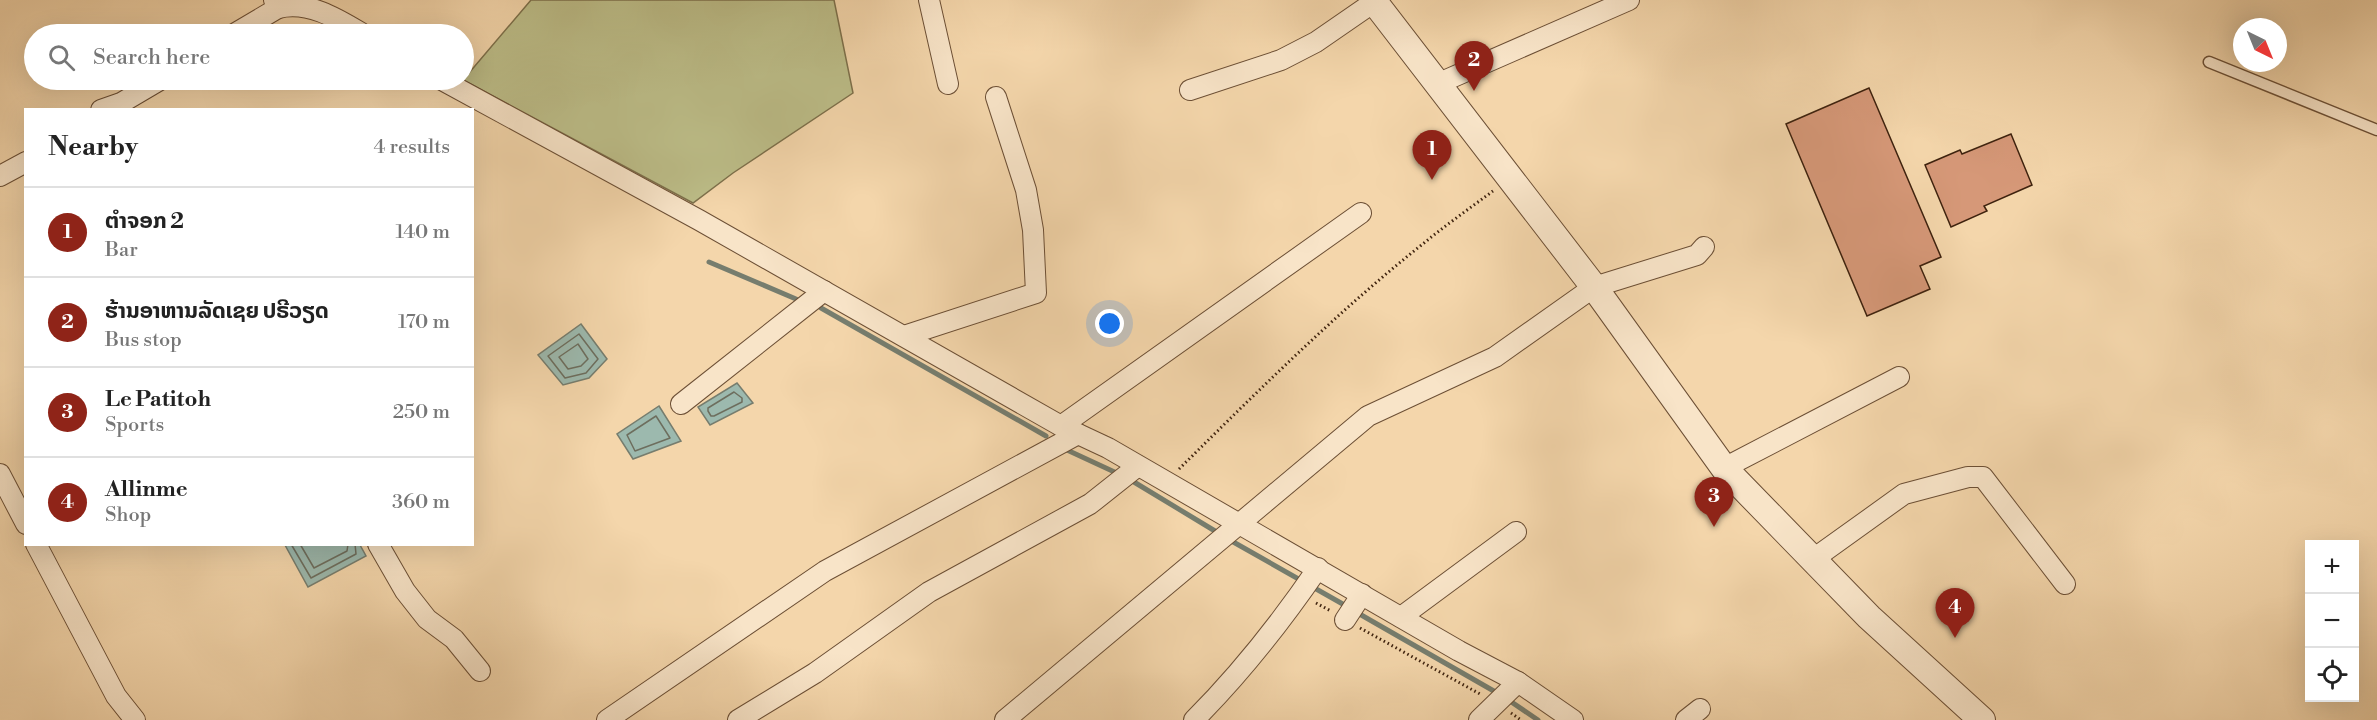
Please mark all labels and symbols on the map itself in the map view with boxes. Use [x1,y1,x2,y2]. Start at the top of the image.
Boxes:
north arrow [2233,18,2287,72]
pin: 2 [1454,42,1494,91]
pin: 1 [1412,130,1452,180]
your location [1095,309,1124,338]
pin: 3 [1694,478,1734,527]
pin: 4 [1936,588,1974,638]

